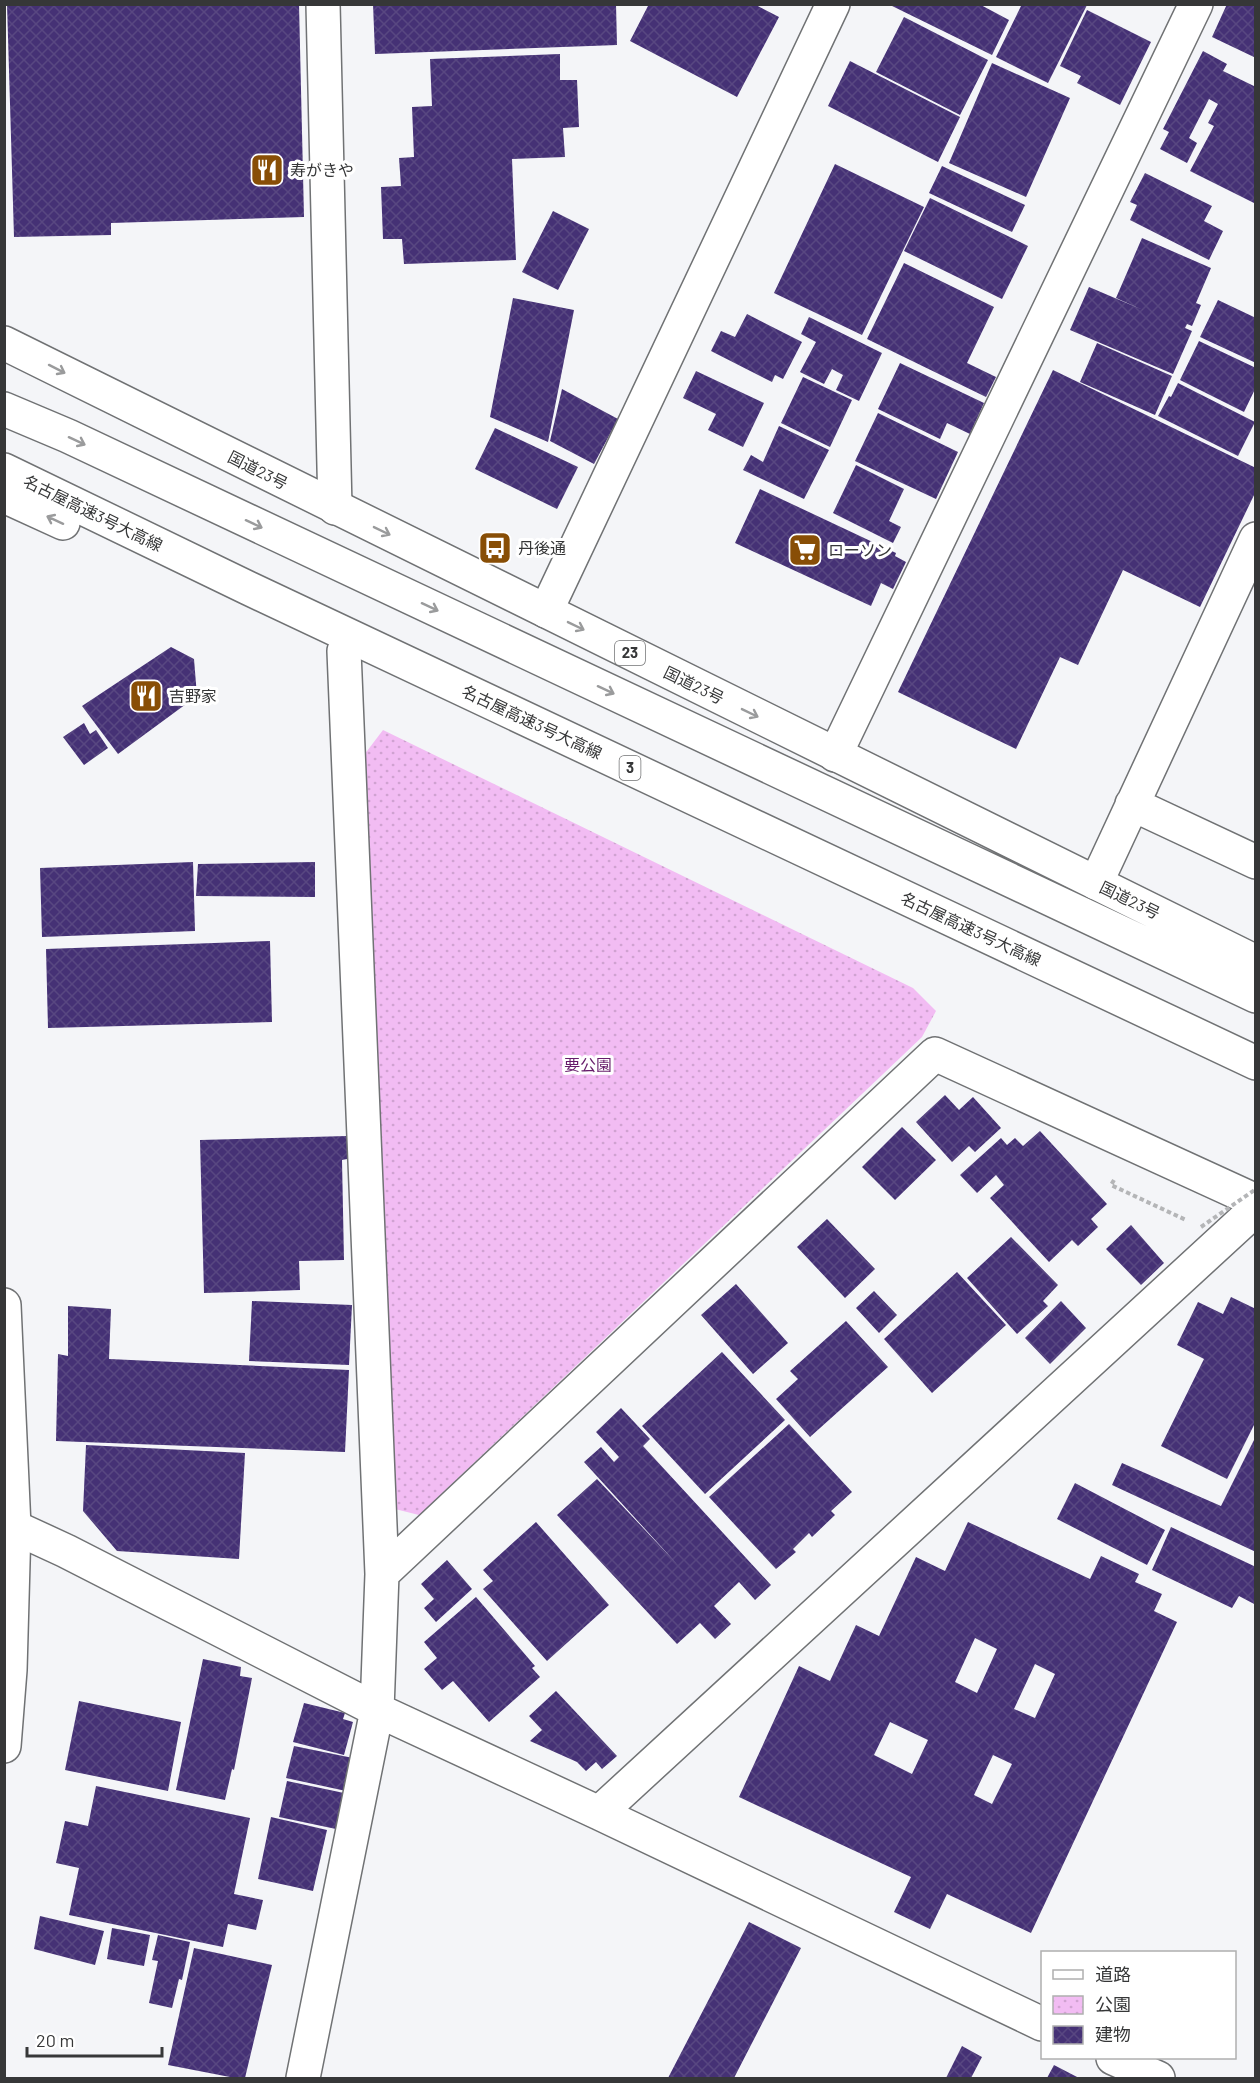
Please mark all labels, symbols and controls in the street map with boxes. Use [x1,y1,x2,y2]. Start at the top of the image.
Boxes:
restaurant icon: 寿がきや [249,152,285,188]
place label: 寿がきや [290,160,354,179]
one-way arrow [47,364,65,375]
one-way arrow [68,435,86,447]
street label: 国道23号 [225,446,291,493]
street label: 名古屋高速3号大高線 [21,471,166,554]
one-way arrow [47,513,65,525]
one-way arrow [244,519,262,531]
one-way arrow [372,525,390,537]
bus stop icon: 丹後通 [477,530,513,566]
supermarket icon: ローソン [787,532,823,568]
place label: 丹後通 [518,538,566,557]
place label: ローソン [828,540,892,559]
one-way arrow [421,602,439,614]
one-way arrow [566,621,584,633]
road number: 23 [615,641,645,665]
street label: 国道23号 [661,662,727,707]
restaurant icon: 吉野家 [128,678,164,714]
street label: 名古屋高速3号大高線 [459,681,605,762]
one-way arrow [597,685,615,697]
place label: 吉野家 [169,686,217,705]
one-way arrow [741,707,759,719]
road number: 3 [620,756,640,780]
street label: 国道23号 [1097,877,1163,922]
street label: 名古屋高速3号大高線 [898,888,1044,969]
park label: 要公園 [564,1055,612,1074]
legend [1041,1951,1236,2059]
text: 道路 [1095,1963,1131,1985]
text: 公園 [1095,1993,1131,2015]
scale bar [27,2020,162,2058]
text: 建物 [1095,2023,1131,2045]
text: 20 m [36,2029,74,2051]

